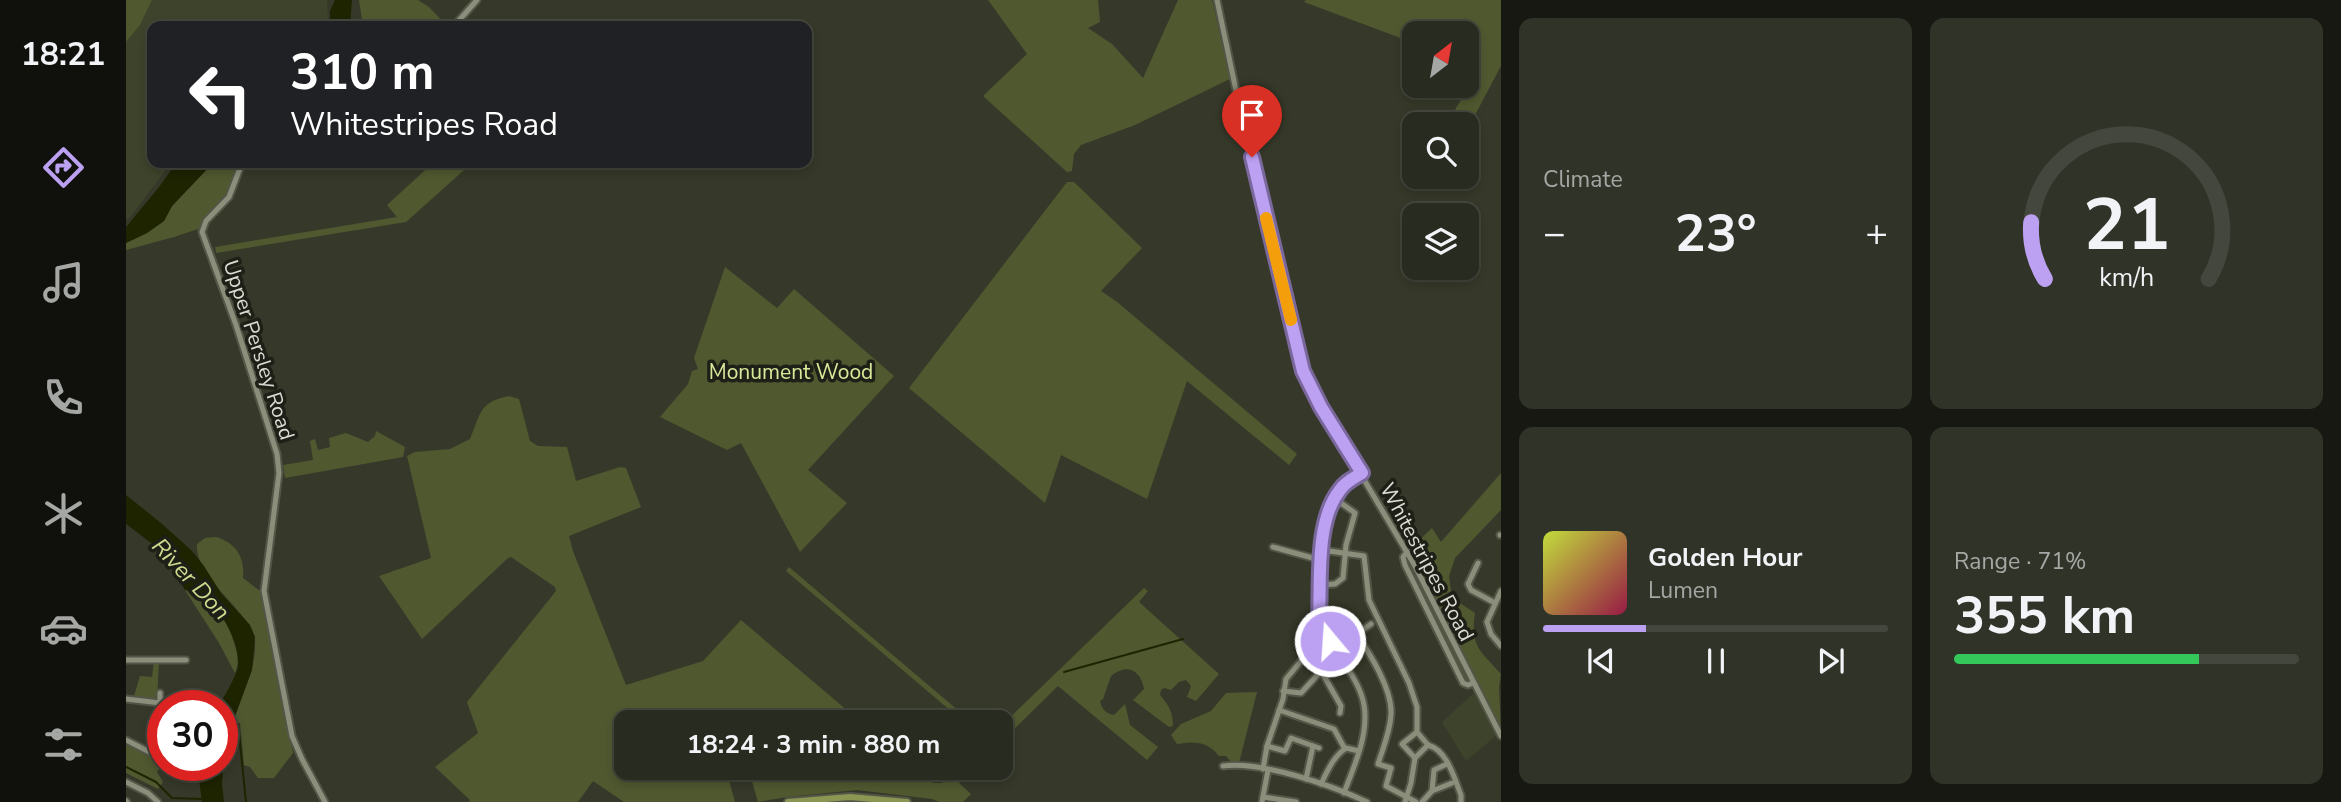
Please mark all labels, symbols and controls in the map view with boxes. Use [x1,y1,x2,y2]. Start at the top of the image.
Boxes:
north arrow [1402,21,1479,98]
map controls [1402,21,1479,280]
text: 18:21 [21,33,105,76]
text: 310 m [290,39,434,106]
icon: left [175,49,266,140]
pin [1222,85,1282,157]
icon: arrive [1233,96,1271,134]
text: Whitestripes Road [290,103,558,146]
button: search [1402,112,1479,189]
icon: directions [39,143,88,192]
text: Climate [1543,164,1623,195]
text: 21 [2083,176,2170,276]
text: 23° [1674,198,1757,269]
button: layers [1402,203,1479,280]
text: − [1543,208,1566,259]
text: + [1865,208,1888,259]
street label: Upper Persley Road [217,256,301,444]
icon: music [39,258,88,307]
text: km/h [2099,261,2154,295]
park label: Monument Wood [709,358,873,386]
icon: phone [39,373,88,422]
street label: Whitestripes Road [1373,478,1481,646]
icon: climate [39,489,88,538]
water label: River Don [145,531,237,627]
text: Golden Hour [1648,540,1803,575]
text: Range · 71% [1954,546,2086,577]
text: Lumen [1648,575,1718,606]
text: 355 km [1954,580,2135,651]
icon: car [39,604,88,653]
position arrow [1293,604,1367,678]
icon: previous [1582,642,1620,680]
icon: pause [1697,642,1735,680]
icon: next [1812,642,1850,680]
speed limit sign: 30 [147,690,238,781]
icon: filters [39,720,88,769]
text: 18:24 · 3 min · 880 m [687,727,940,762]

